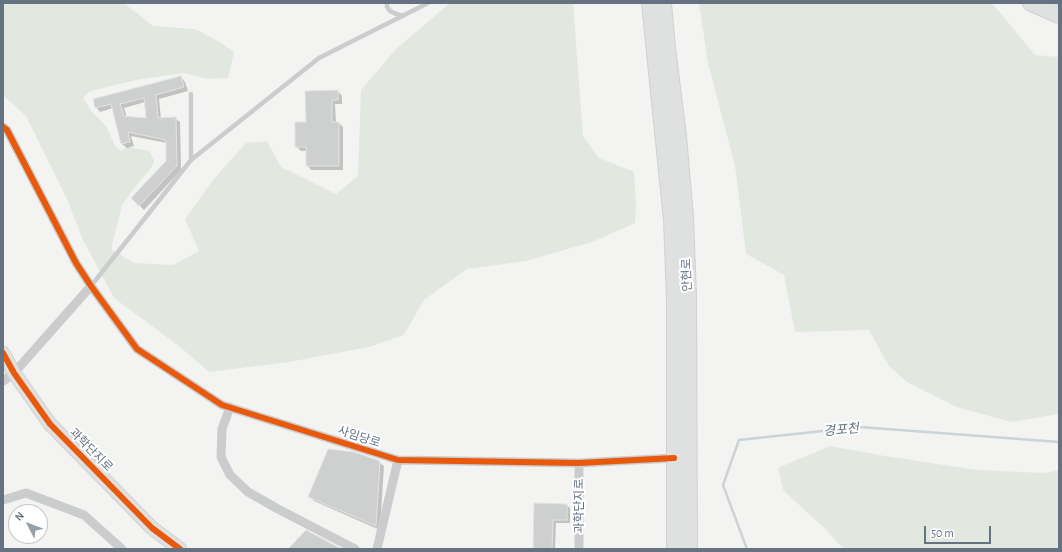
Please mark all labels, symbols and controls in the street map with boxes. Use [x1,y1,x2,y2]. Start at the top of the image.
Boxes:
street label: 안현로 [679,258,695,292]
water label: 경포천 [822,421,860,439]
street label: 사임당로 [336,423,382,451]
street label: 과학단지로 [66,425,116,475]
street label: 과학단지로 [572,478,586,534]
north arrow [8,504,48,544]
text: N [13,510,26,523]
scale bar [926,518,993,544]
text: 50 m [931,527,954,539]

